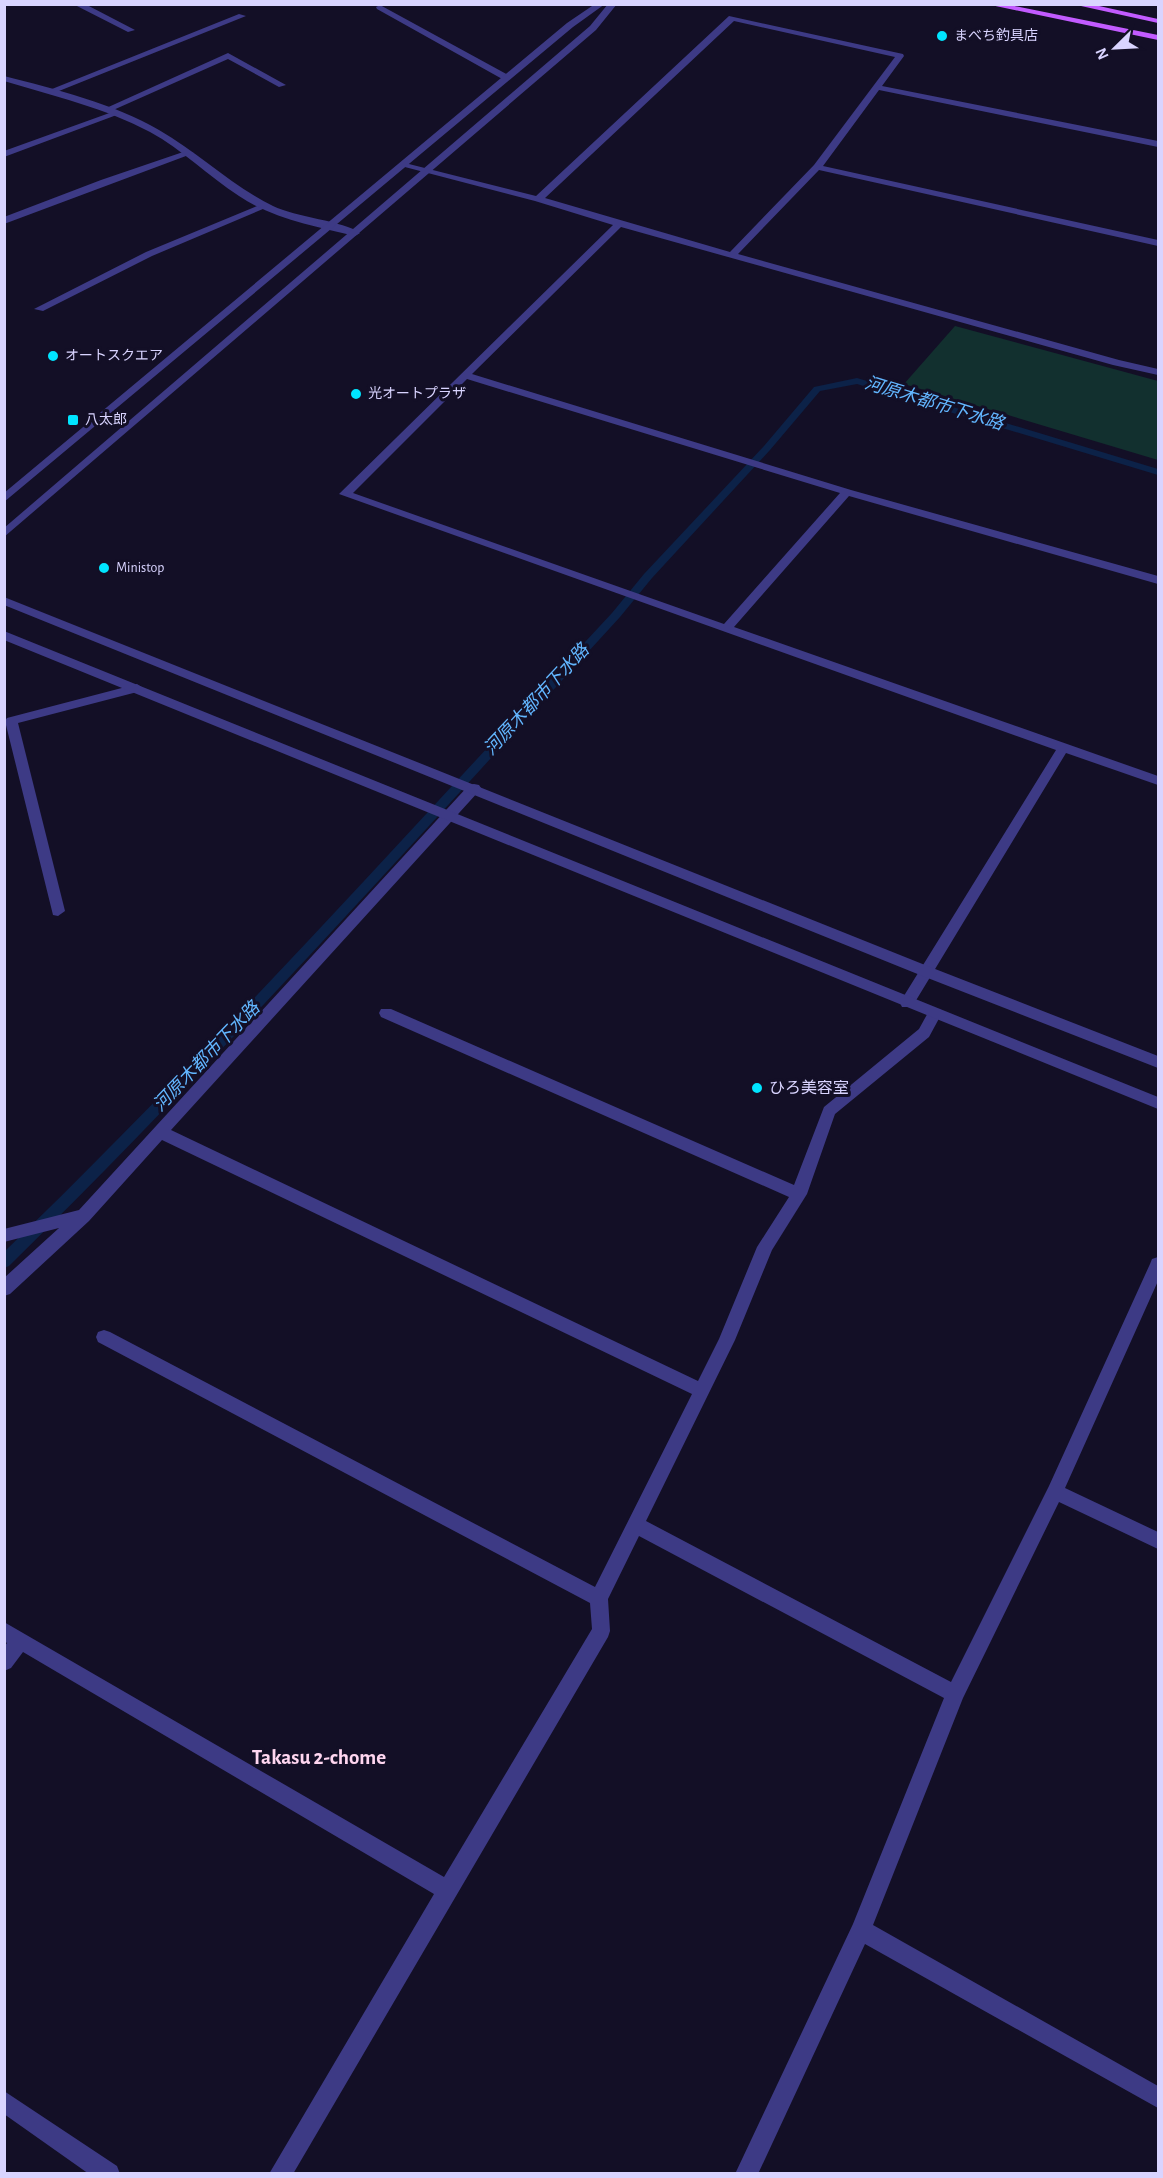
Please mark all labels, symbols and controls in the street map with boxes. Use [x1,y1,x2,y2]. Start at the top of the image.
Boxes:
north arrow [1085,18,1145,78]
place label: まべち釣具店 [954,27,1038,43]
marker: まべち釣具店 [935,29,949,43]
text: N [1093,45,1112,62]
place label: オートスクエア [65,348,163,363]
marker: オートスクエア [46,349,60,363]
water label: 河原木都市下水路 [863,372,1008,434]
place label: 光オートプラザ [368,386,466,401]
marker: 光オートプラザ [349,387,363,401]
place label: 八太郎 [85,412,127,427]
marker: 八太郎 [66,413,80,427]
marker: Ministop [97,561,111,575]
place label: Ministop [116,561,165,575]
water label: 河原木都市下水路 [480,638,594,759]
water label: 河原木都市下水路 [149,996,265,1115]
place label: ひろ美容室 [769,1079,849,1096]
marker: ひろ美容室 [750,1081,764,1095]
district label: Takasu 2-chome [252,1747,386,1768]

